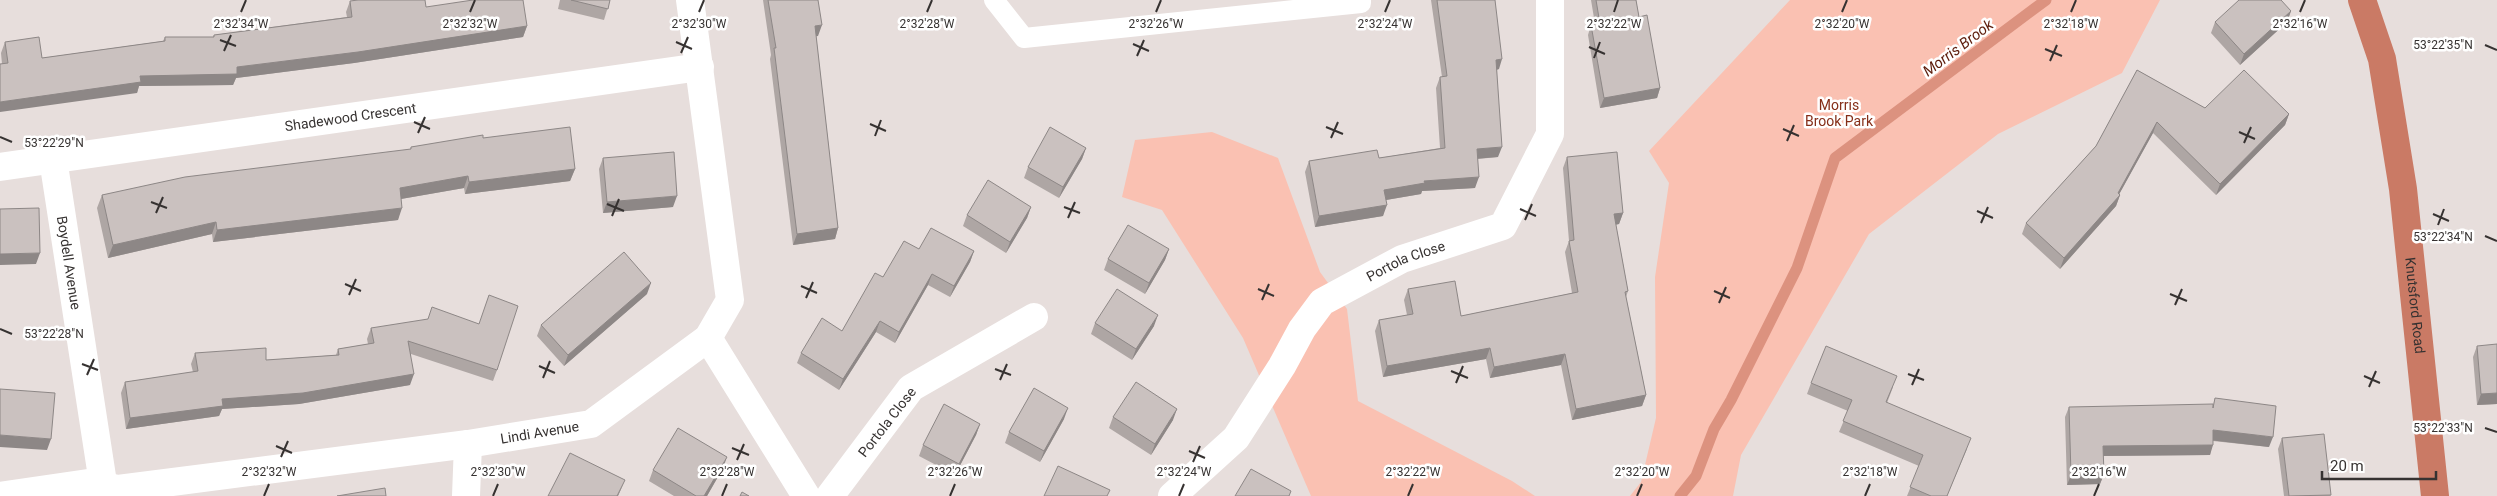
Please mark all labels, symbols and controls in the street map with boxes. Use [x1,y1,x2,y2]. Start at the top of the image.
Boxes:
water label: Morris Brook [1919,15,1997,80]
text: 2°32'34"W [214,17,269,31]
text: 2°32'32"W [443,17,498,31]
text: 2°32'30"W [672,17,727,31]
text: 2°32'28"W [900,17,955,31]
text: 2°32'26"W [1129,17,1184,31]
text: 2°32'24"W [1358,17,1413,31]
text: 2°32'22"W [1587,17,1642,31]
text: 2°32'20"W [1815,17,1870,31]
text: 2°32'18"W [2044,17,2099,31]
text: 2°32'16"W [2273,17,2328,31]
text: 53°22'35"N [2413,38,2473,52]
park label: Morris Brook Park [1805,97,1874,129]
street label: Shadewood Crescent [284,100,418,134]
text: 53°22'29"N [24,136,84,150]
street label: Boydell Avenue [54,215,84,311]
text: 53°22'34"N [2413,230,2473,244]
street label: Portola Close [1364,238,1447,285]
street label: Knutsford Road [2402,256,2428,354]
text: 53°22'28"N [24,327,84,341]
street label: Portola Close [855,384,919,460]
street label: Lindi Avenue [499,418,580,447]
text: 53°22'33"N [2413,421,2473,435]
scale bar [2322,448,2436,480]
text: 20 m [2330,457,2364,475]
text: 2°32'32"W [242,465,297,479]
text: 2°32'30"W [471,465,526,479]
text: 2°32'28"W [700,465,755,479]
text: 2°32'26"W [928,465,983,479]
text: 2°32'24"W [1157,465,1212,479]
text: 2°32'22"W [1386,465,1441,479]
text: 2°32'20"W [1615,465,1670,479]
text: 2°32'18"W [1843,465,1898,479]
text: 2°32'16"W [2072,465,2127,479]

